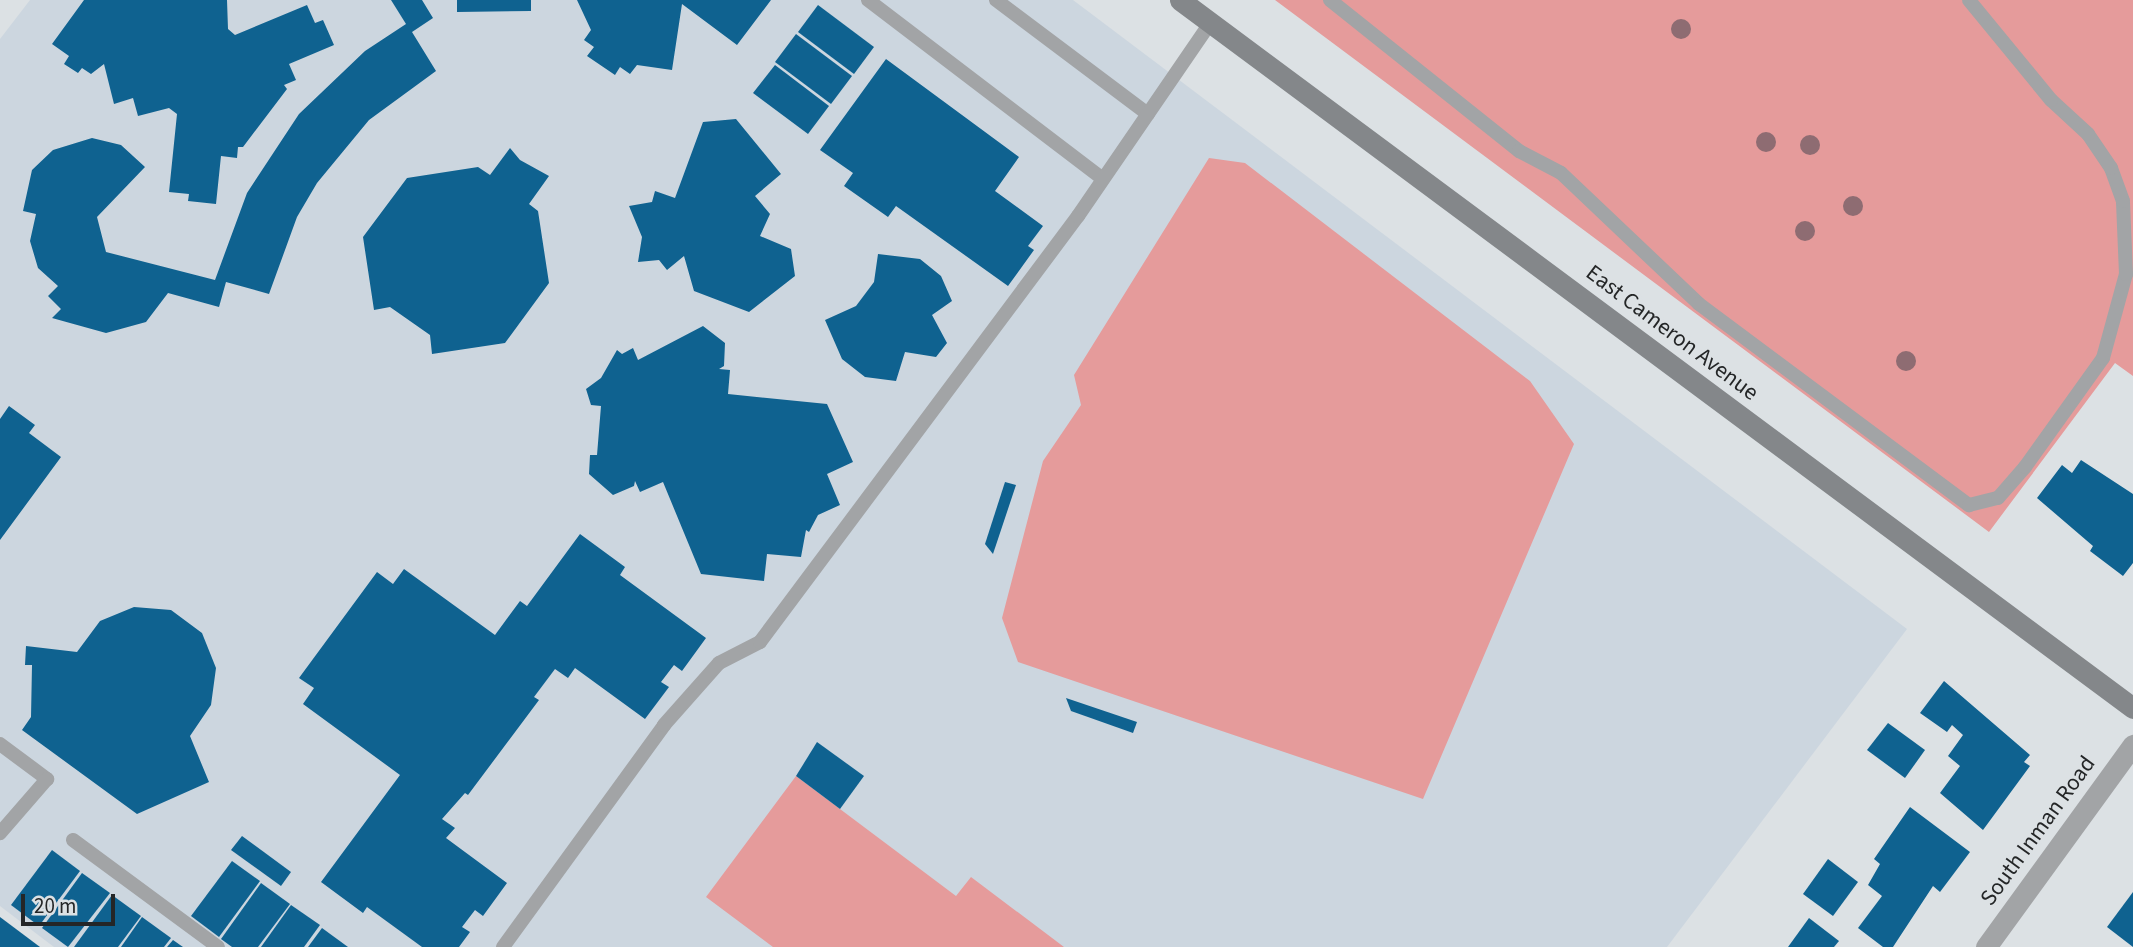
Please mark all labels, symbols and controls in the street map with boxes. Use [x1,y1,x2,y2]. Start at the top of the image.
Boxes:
street label: East Cameron Avenue [1580,259,1764,407]
street label: South Inman Road [1975,751,2101,911]
scale bar [24,880,119,924]
text: 20 m [34,891,76,921]

